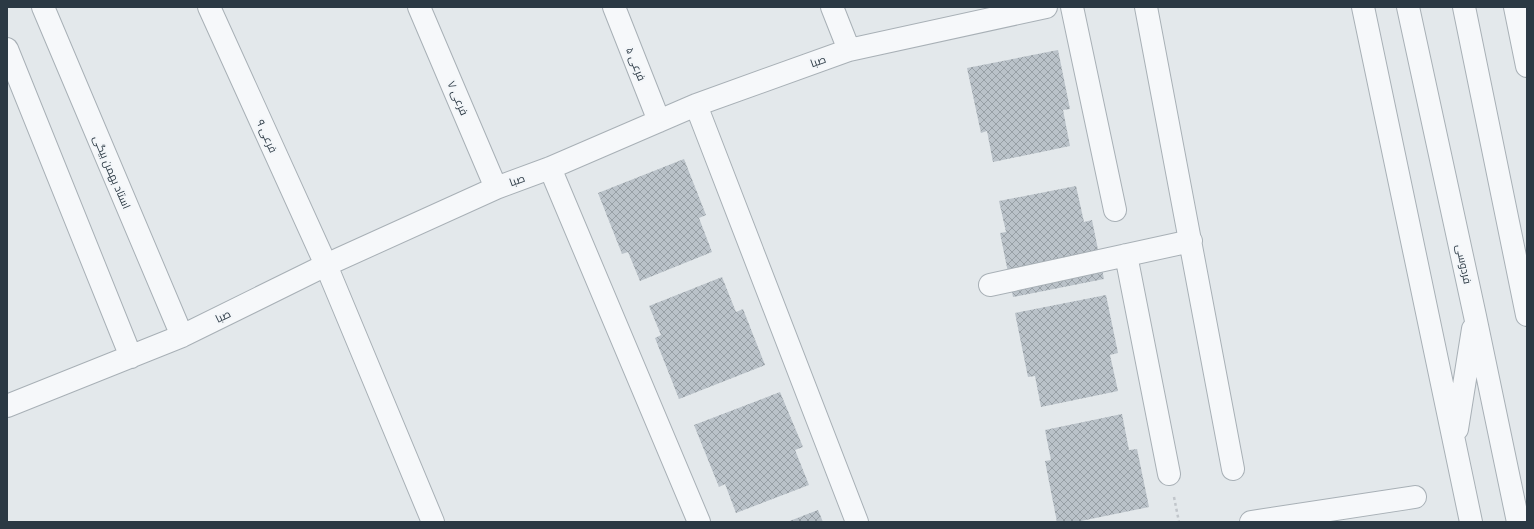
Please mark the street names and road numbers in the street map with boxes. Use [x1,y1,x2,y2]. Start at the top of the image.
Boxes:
street label: فرعی ۵ [622,45,649,83]
street label: صبا [808,52,828,71]
street label: فرعی ۷ [444,79,471,118]
street label: فرعی ۹ [253,117,280,155]
street label: استاد بهمن بیگی [89,133,134,211]
street label: صبا [507,171,527,190]
street label: فردوسی [1452,243,1475,285]
street label: صبا [213,306,233,327]

